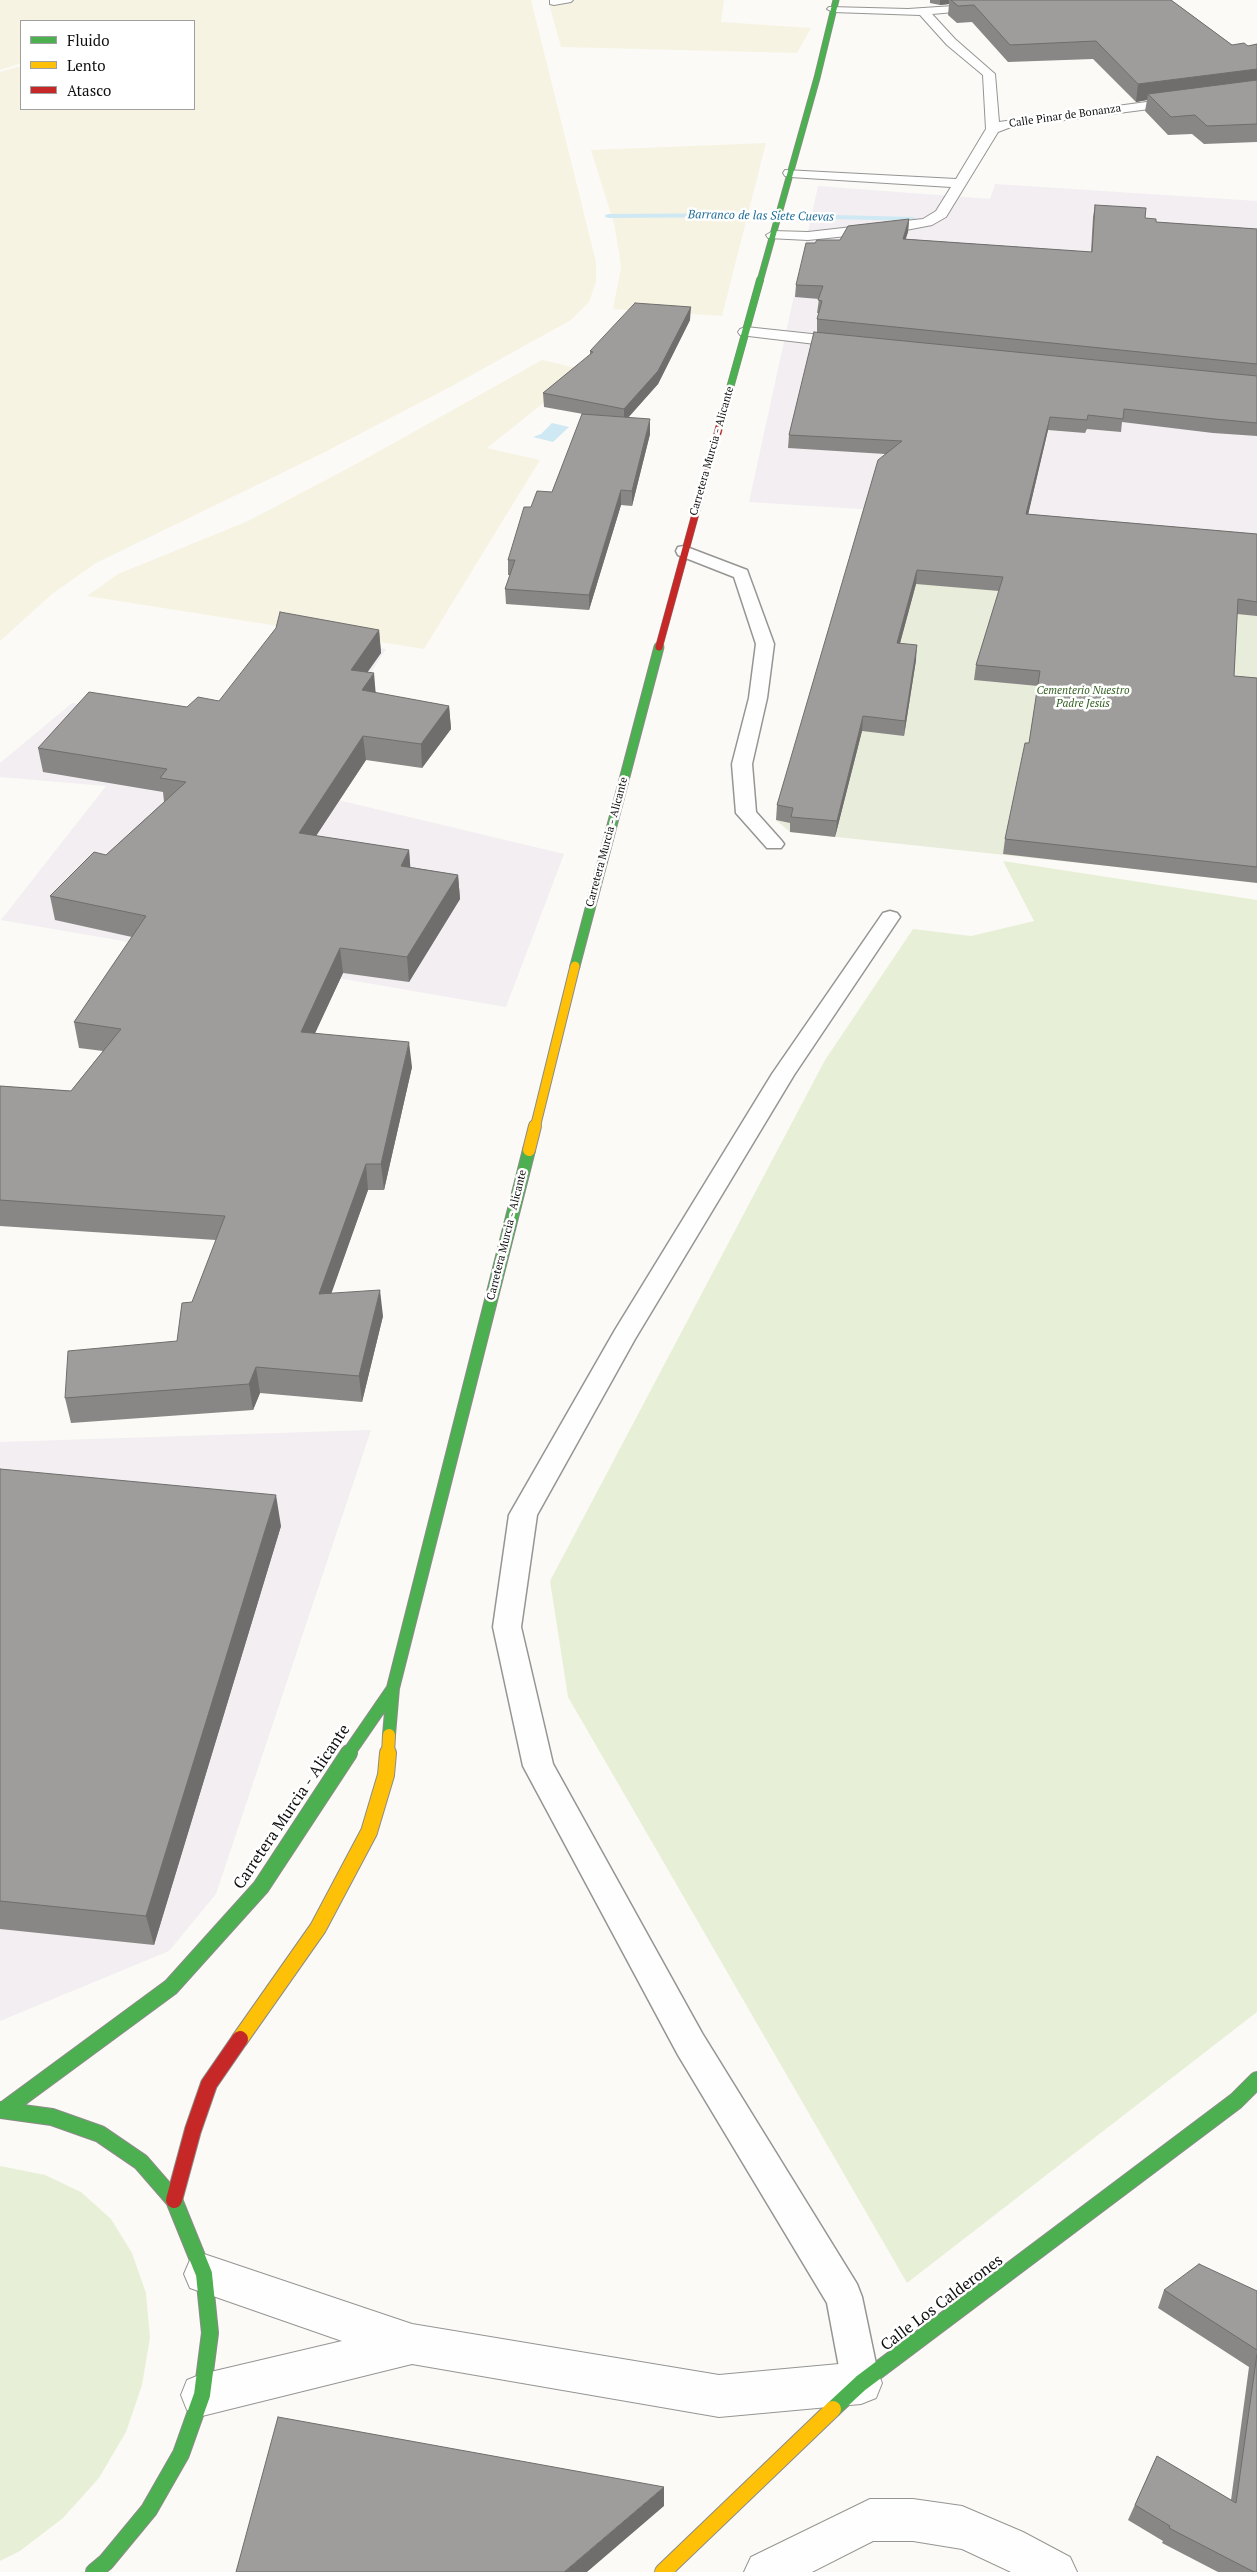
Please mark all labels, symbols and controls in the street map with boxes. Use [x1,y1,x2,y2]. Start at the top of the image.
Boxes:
legend [20,20,195,110]
text: Fluido [67,30,109,50]
text: Lento [67,55,106,75]
text: Atasco [67,80,111,100]
street label: Calle Pinar de Bonanza [1008,102,1122,130]
water label: Barranco de las Siete Cuevas [688,208,834,224]
street label: Carretera Murcia - Alicante [687,385,737,517]
park label: Cementerio Nuestro Padre Jesús [1037,684,1129,710]
street label: Carretera Murcia - Alicante [583,776,631,908]
street label: Carretera Murcia - Alicante [484,1169,530,1301]
street label: Carretera Murcia - Alicante [230,1721,354,1893]
street label: Calle Los Calderones [877,2251,1007,2355]

